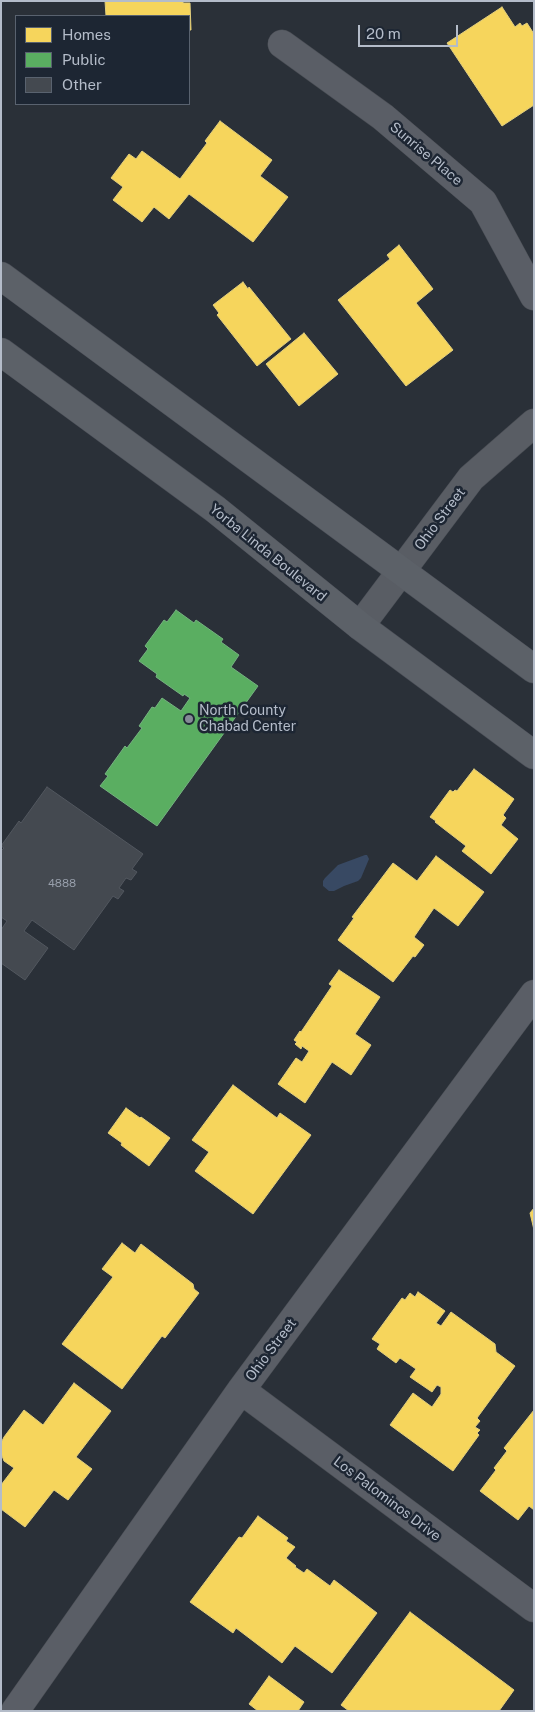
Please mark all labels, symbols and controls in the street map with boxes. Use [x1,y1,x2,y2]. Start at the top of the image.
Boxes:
legend [15,15,190,105]
scale bar [360,15,460,47]
text: 20 m [366,25,401,42]
text: Homes [62,26,111,43]
text: Public [62,51,106,68]
text: Other [62,76,102,93]
street label: Sunrise Place [386,119,466,189]
street label: Ohio Street [411,484,469,554]
street label: Yorba Linda Boulevard [206,501,330,605]
place label: North County Chabad Center [199,703,296,736]
marker: North County Chabad Center [183,713,195,725]
house number: 4888 [48,877,76,891]
street label: Ohio Street [242,1315,300,1385]
street label: Los Palominos Drive [330,1453,444,1545]

